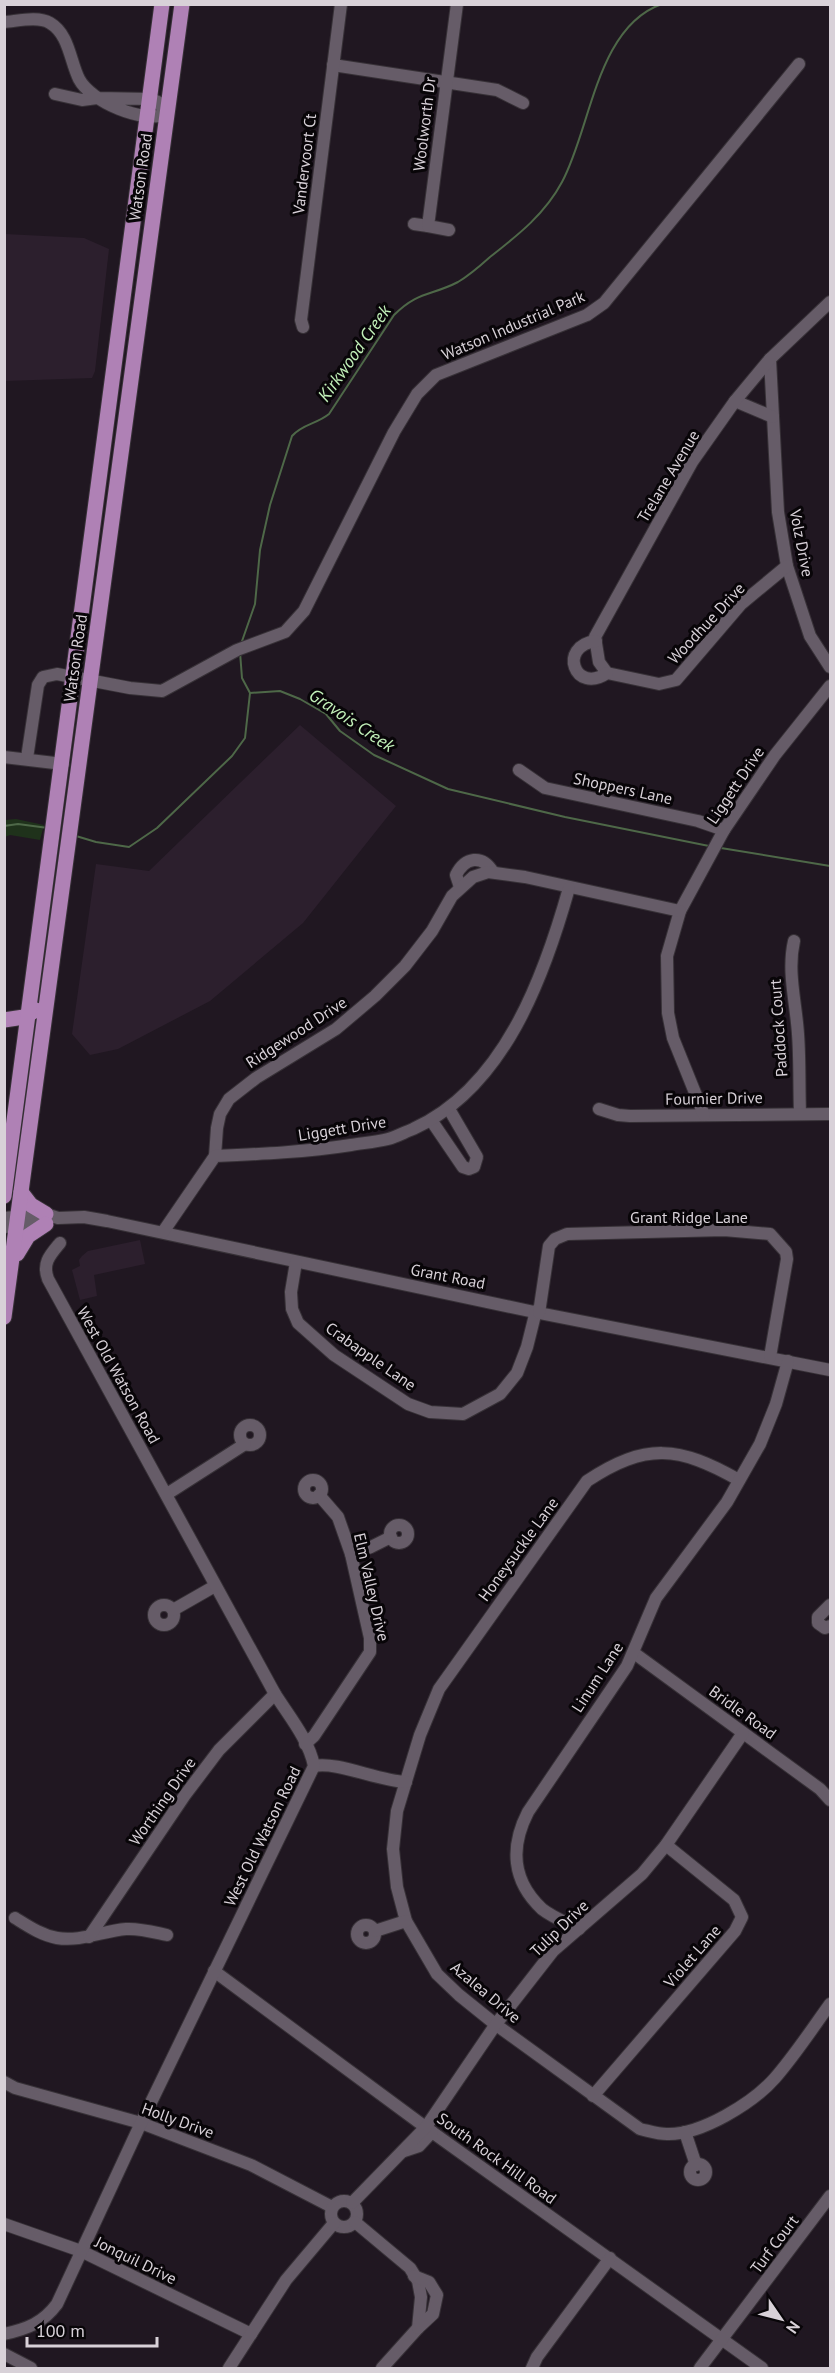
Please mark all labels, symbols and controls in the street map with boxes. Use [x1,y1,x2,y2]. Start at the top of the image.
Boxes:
street label: Woolworth Dr [408,75,440,172]
street label: Vandervoort Ct [288,112,320,217]
street label: Watson Road [124,132,156,222]
street label: Watson Industrial Park [439,286,588,364]
water label: Kirkwood Creek [312,300,396,406]
street label: Trelane Avenue [633,426,703,526]
street label: Volz Drive [785,507,818,578]
street label: Woodhue Drive [663,578,749,668]
street label: Watson Road [59,613,91,703]
water label: Gravois Creek [305,683,400,758]
street label: Liggett Drive [702,743,768,827]
street label: Shoppers Lane [572,768,674,808]
street label: Paddock Court [765,978,791,1078]
street label: Ridgewood Drive [242,992,350,1072]
street label: Fournier Drive [665,1087,763,1109]
street label: Liggett Drive [297,1111,387,1145]
street label: Grant Ridge Lane [630,1207,748,1227]
street label: Grant Road [409,1259,487,1293]
street label: West Old Watson Road [73,1303,165,1447]
street label: Crabapple Lane [322,1317,420,1395]
street label: Honeysuckle Lane [474,1493,562,1605]
street label: Elm Valley Drive [350,1531,394,1643]
street label: Linum Lane [567,1638,627,1716]
street label: Bridle Road [705,1681,781,1743]
street label: Worthing Drive [124,1753,200,1849]
street label: West Old Watson Road [219,1763,305,1909]
street label: Tulip Drive [526,1895,592,1961]
street label: Violet Lane [658,1920,725,1992]
street label: Azalea Drive [447,1957,525,2027]
street label: Holly Drive [139,2098,217,2142]
street label: South Rock Hill Road [433,2108,561,2208]
street label: Turf Court [746,2210,803,2277]
street label: Jonquil Drive [91,2231,180,2288]
north arrow [751,2289,811,2349]
scale bar [27,2310,158,2348]
text: N [782,2318,804,2338]
text: 100 m [36,2319,85,2342]

